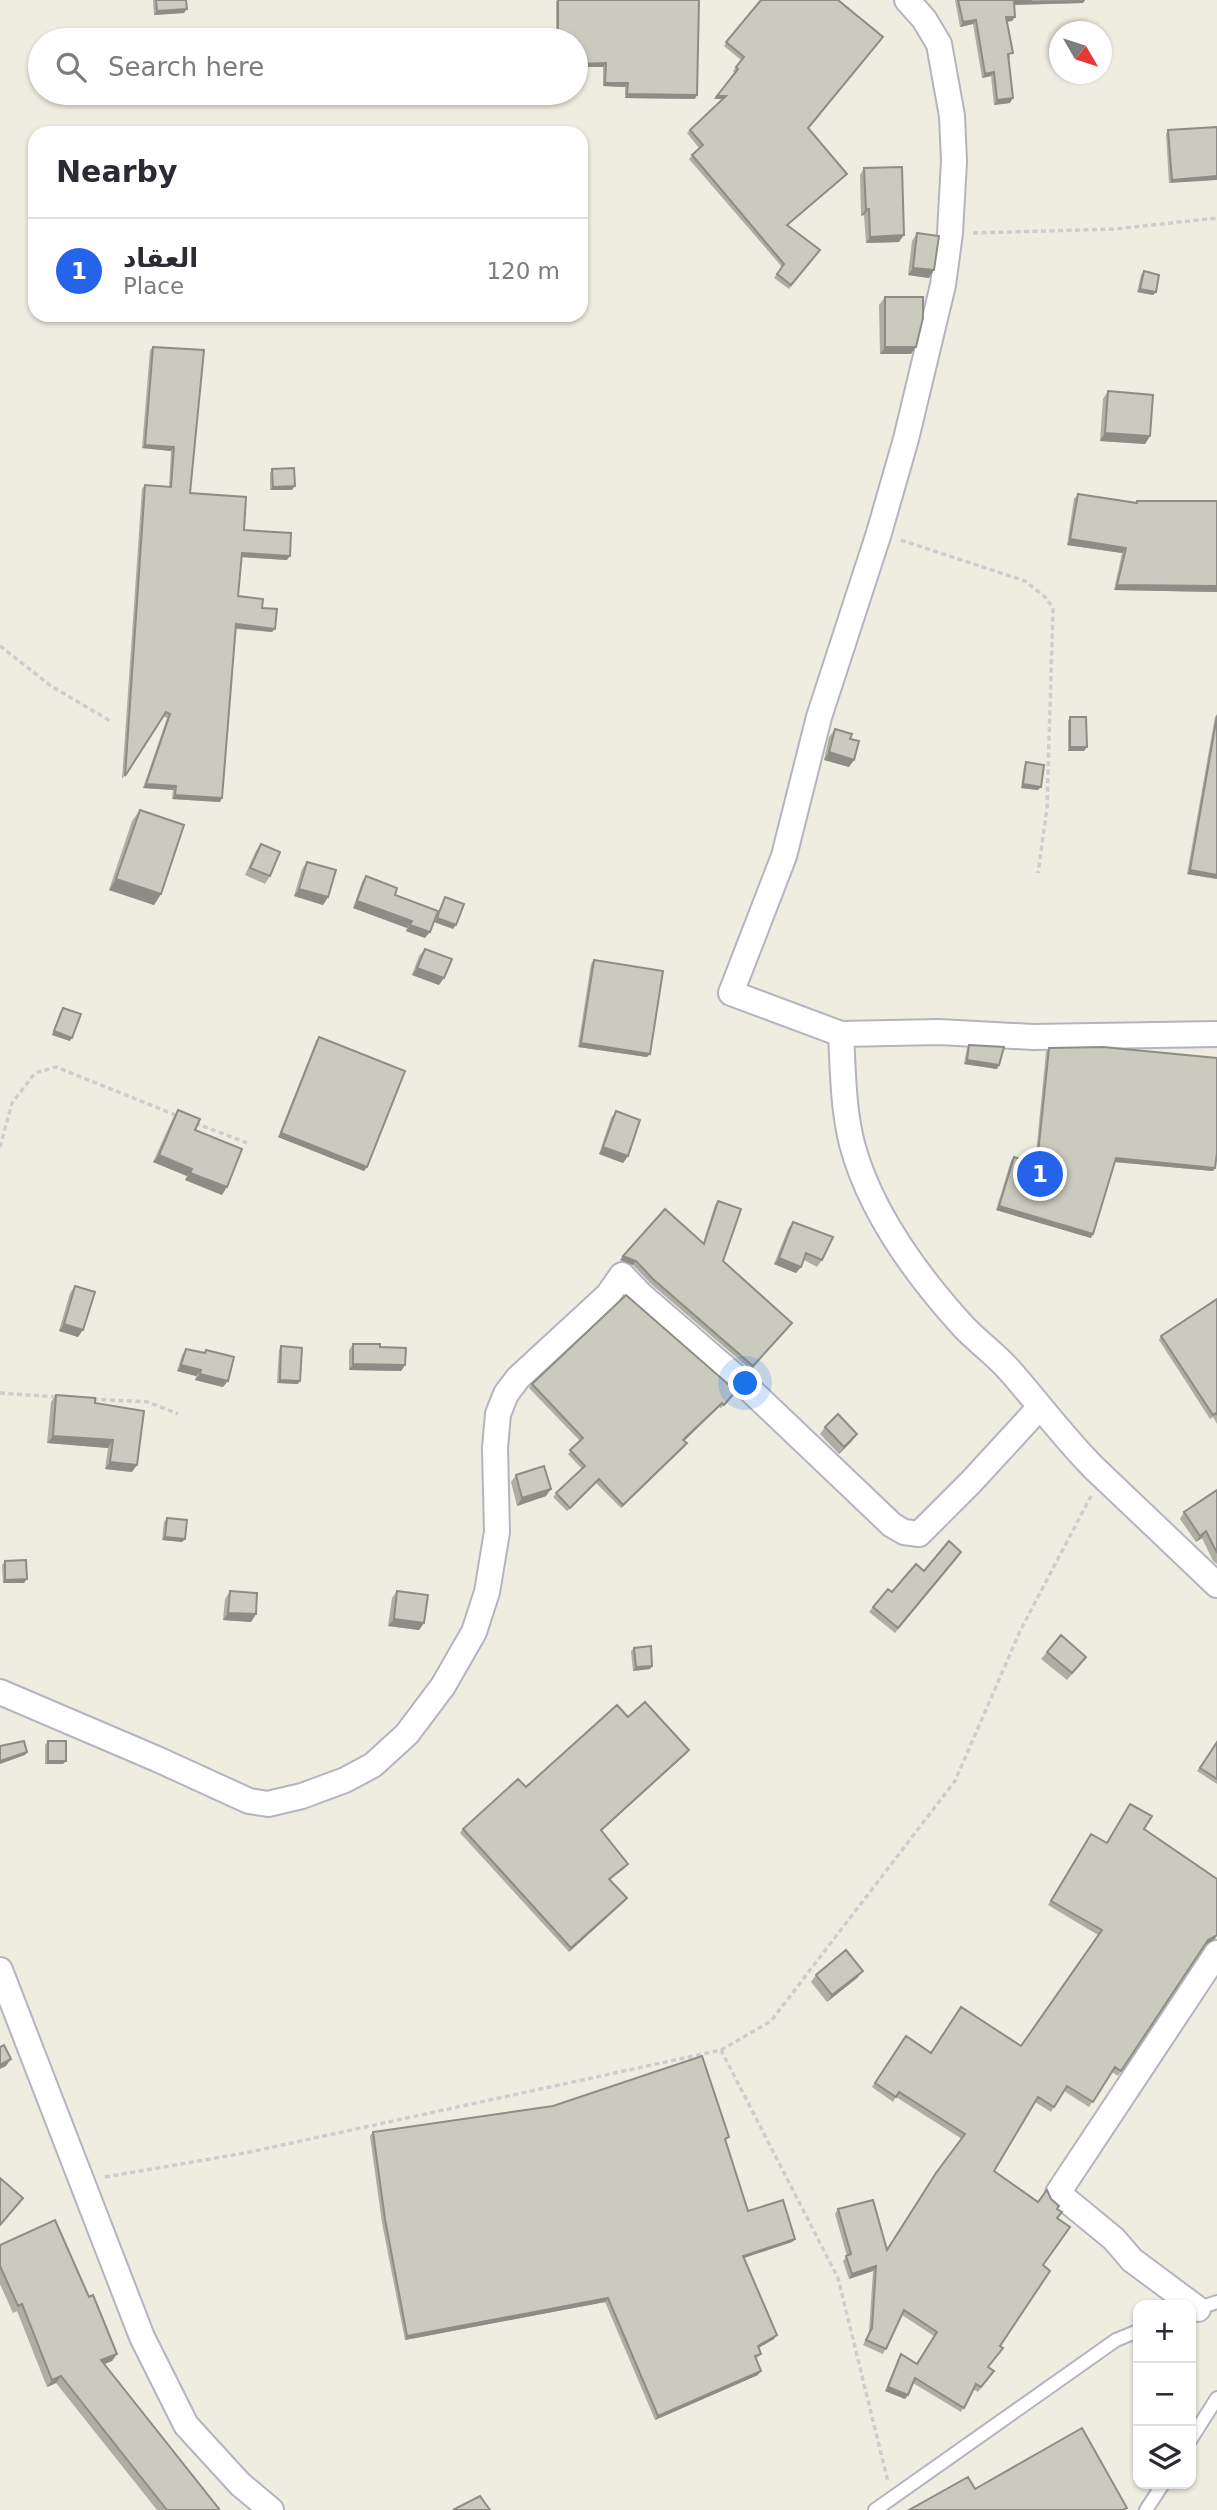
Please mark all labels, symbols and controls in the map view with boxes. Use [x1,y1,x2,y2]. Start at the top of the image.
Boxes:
north arrow [1049,21,1112,84]
search box [28,28,588,105]
icon: search [52,48,90,86]
text: Search here [108,52,264,82]
text: Nearby [56,154,178,189]
text: العقاد [123,243,198,273]
text: 1 [71,258,87,284]
text: 120 m [486,258,560,284]
text: Place [123,273,184,299]
pin: 1 [1017,1148,1063,1200]
your location [728,1366,762,1400]
map controls [1133,2300,1196,2489]
button: + [1133,2300,1196,2363]
button: − [1133,2363,1196,2426]
button: layers [1133,2426,1196,2489]

